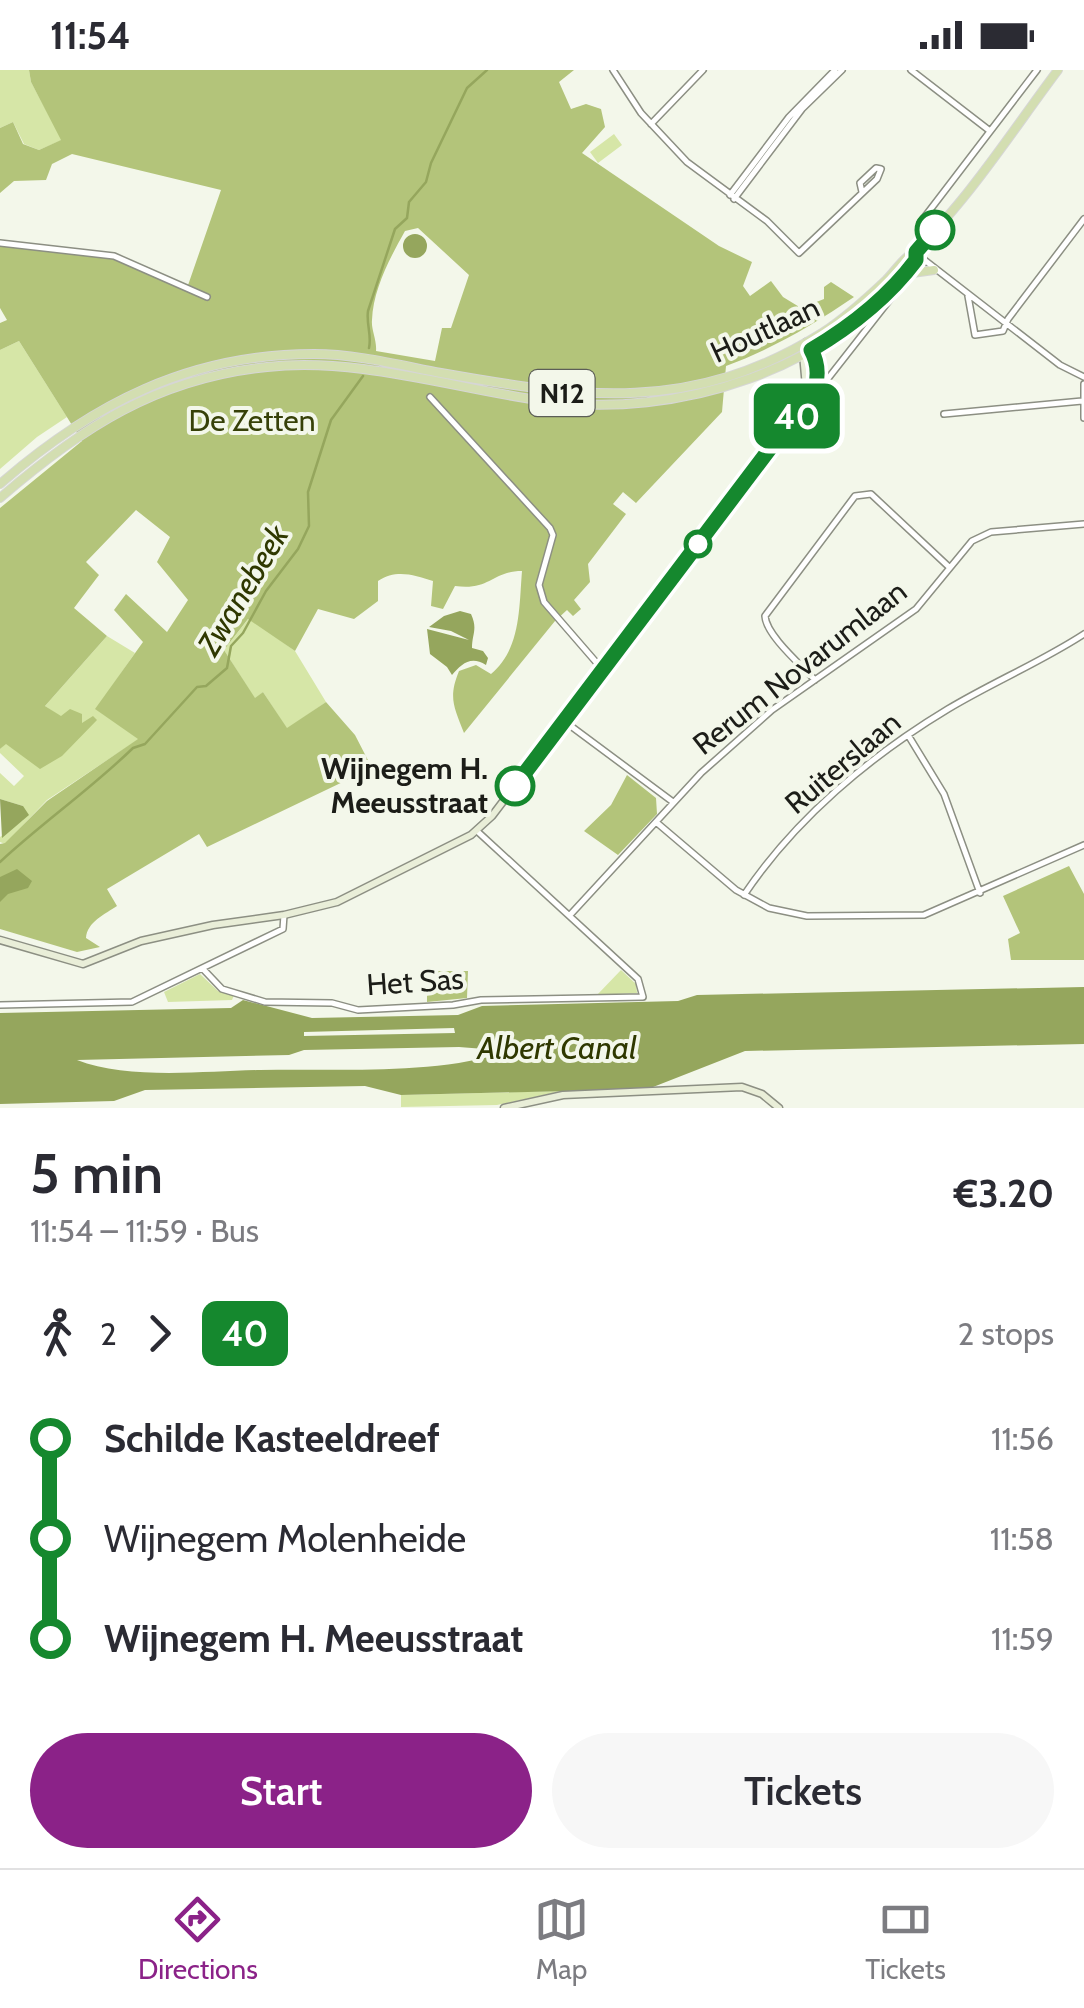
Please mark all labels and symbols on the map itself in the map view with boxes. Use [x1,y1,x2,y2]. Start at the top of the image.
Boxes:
unlabelled marker [916,211,954,249]
street label: Houtlaan [705,288,825,371]
road number: N12 [530,370,594,416]
line badge: 40 [752,384,842,448]
park label: De Zetten [189,402,315,439]
water label: Zwanebeek [188,517,297,663]
unlabelled marker [685,531,711,557]
street label: Rerum Novarumlaan [685,573,914,763]
street label: Ruiterslaan [777,704,908,822]
place label: Wijnegem H. Meeusstraat [321,750,488,821]
marker: Wijnegem H. Meeusstraat [496,767,534,805]
street label: Het Sas [365,960,465,1003]
water label: Albert Canal [475,1028,637,1067]

